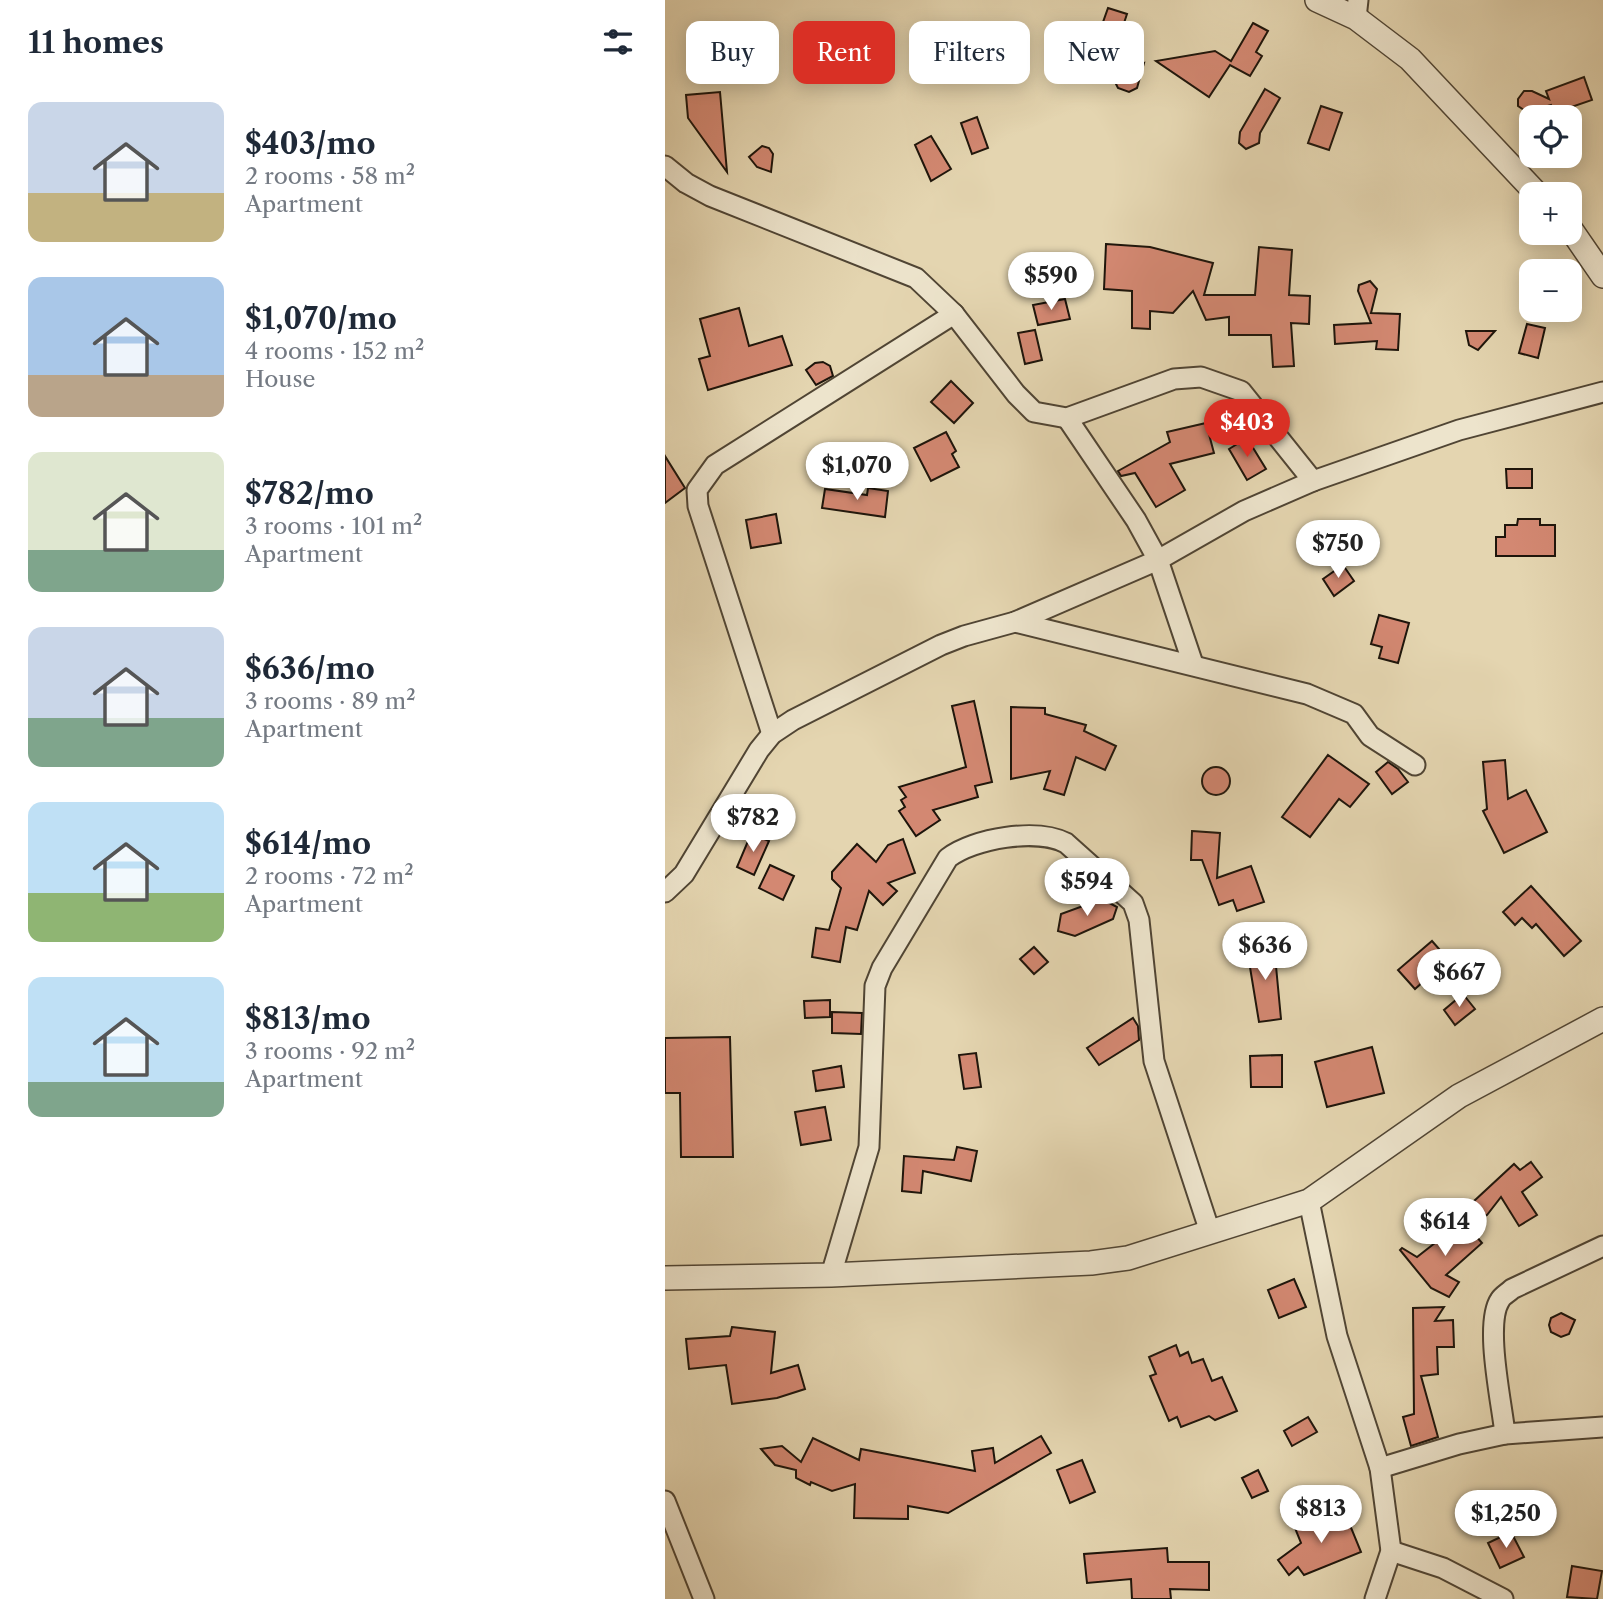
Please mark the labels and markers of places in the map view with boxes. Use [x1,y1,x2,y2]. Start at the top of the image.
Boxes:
pin: $590 [1010,252,1092,312]
pin: $403 [1206,400,1288,459]
pin: $1,070 [800,442,914,502]
pin: $750 [1297,520,1379,580]
pin: $782 [712,794,794,854]
pin: $594 [1046,858,1128,918]
pin: $636 [1224,922,1306,982]
pin: $667 [1418,950,1500,1009]
pin: $614 [1404,1198,1486,1258]
pin: $813 [1280,1486,1362,1545]
pin: $1,250 [1449,1490,1563,1550]

